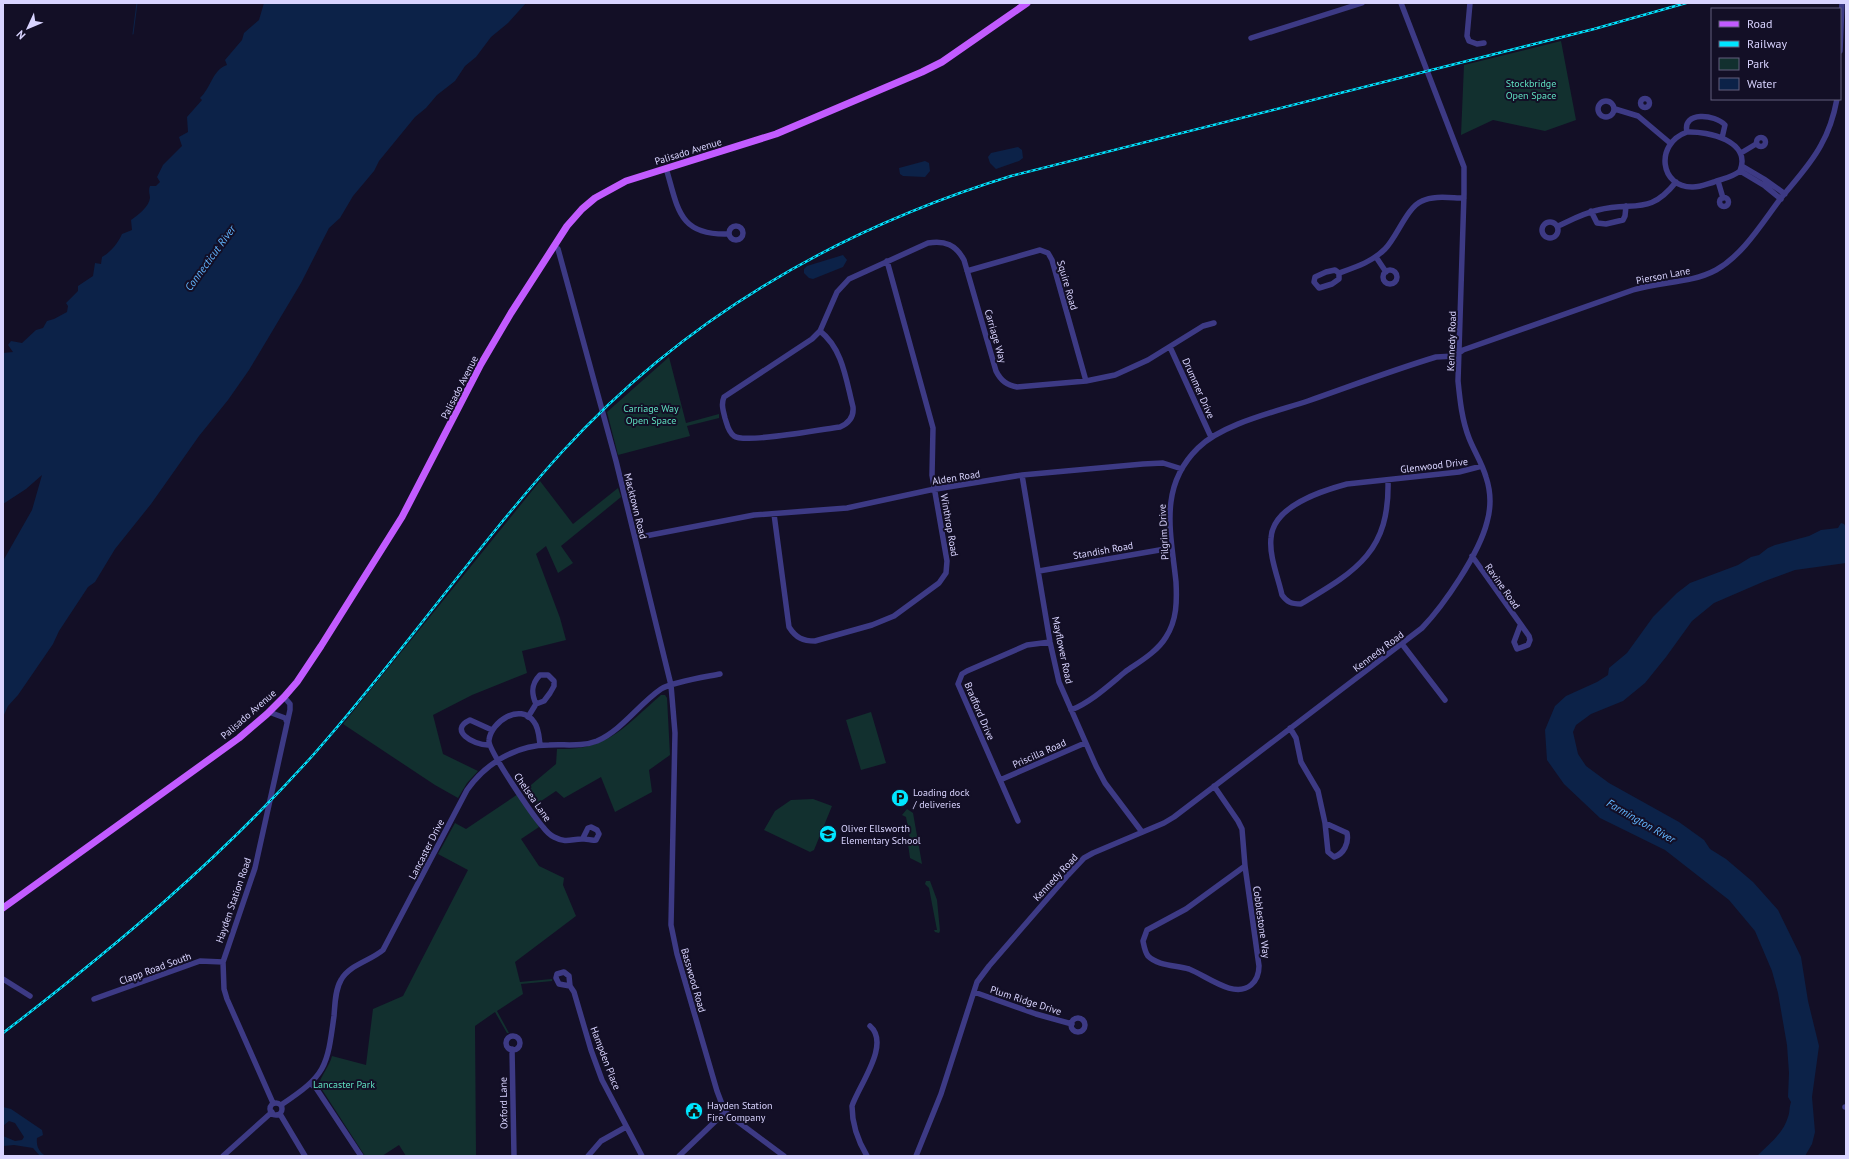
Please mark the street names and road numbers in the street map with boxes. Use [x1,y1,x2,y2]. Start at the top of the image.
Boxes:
street label: Palisado Avenue [653,135,723,168]
street label: Squire Road [1054,259,1081,311]
street label: Pierson Lane [1635,264,1691,287]
street label: Carriage Way [982,308,1009,365]
street label: Kennedy Road [1444,311,1459,371]
street label: Palisado Avenue [438,353,481,421]
street label: Drummer Drive [1179,356,1218,421]
street label: Glenwood Drive [1400,455,1469,476]
street label: Alden Road [931,467,981,488]
street label: Macktown Road [621,472,650,540]
street label: Winthrop Road [938,493,961,557]
street label: Pilgrim Drive [1156,504,1171,560]
street label: Standish Road [1072,539,1134,562]
street label: Ravine Road [1482,561,1523,612]
street label: Mayflower Road [1049,615,1076,685]
street label: Kennedy Road [1350,628,1406,675]
street label: Bradford Drive [961,680,998,742]
street label: Palisado Avenue [218,687,279,742]
street label: Priscilla Road [1010,736,1068,771]
street label: Chelsea Lane [511,770,554,824]
street label: Lancaster Drive [406,817,447,882]
street label: Kennedy Road [1030,851,1081,904]
street label: Hayden Station Road [213,856,254,945]
street label: Cobblestone Way [1250,885,1273,959]
street label: Basswood Road [678,946,709,1014]
street label: Clapp Road South [117,949,193,988]
street label: Plum Ridge Drive [989,983,1063,1018]
street label: Hampden Place [588,1025,624,1092]
street label: Oxford Lane [497,1077,510,1129]

